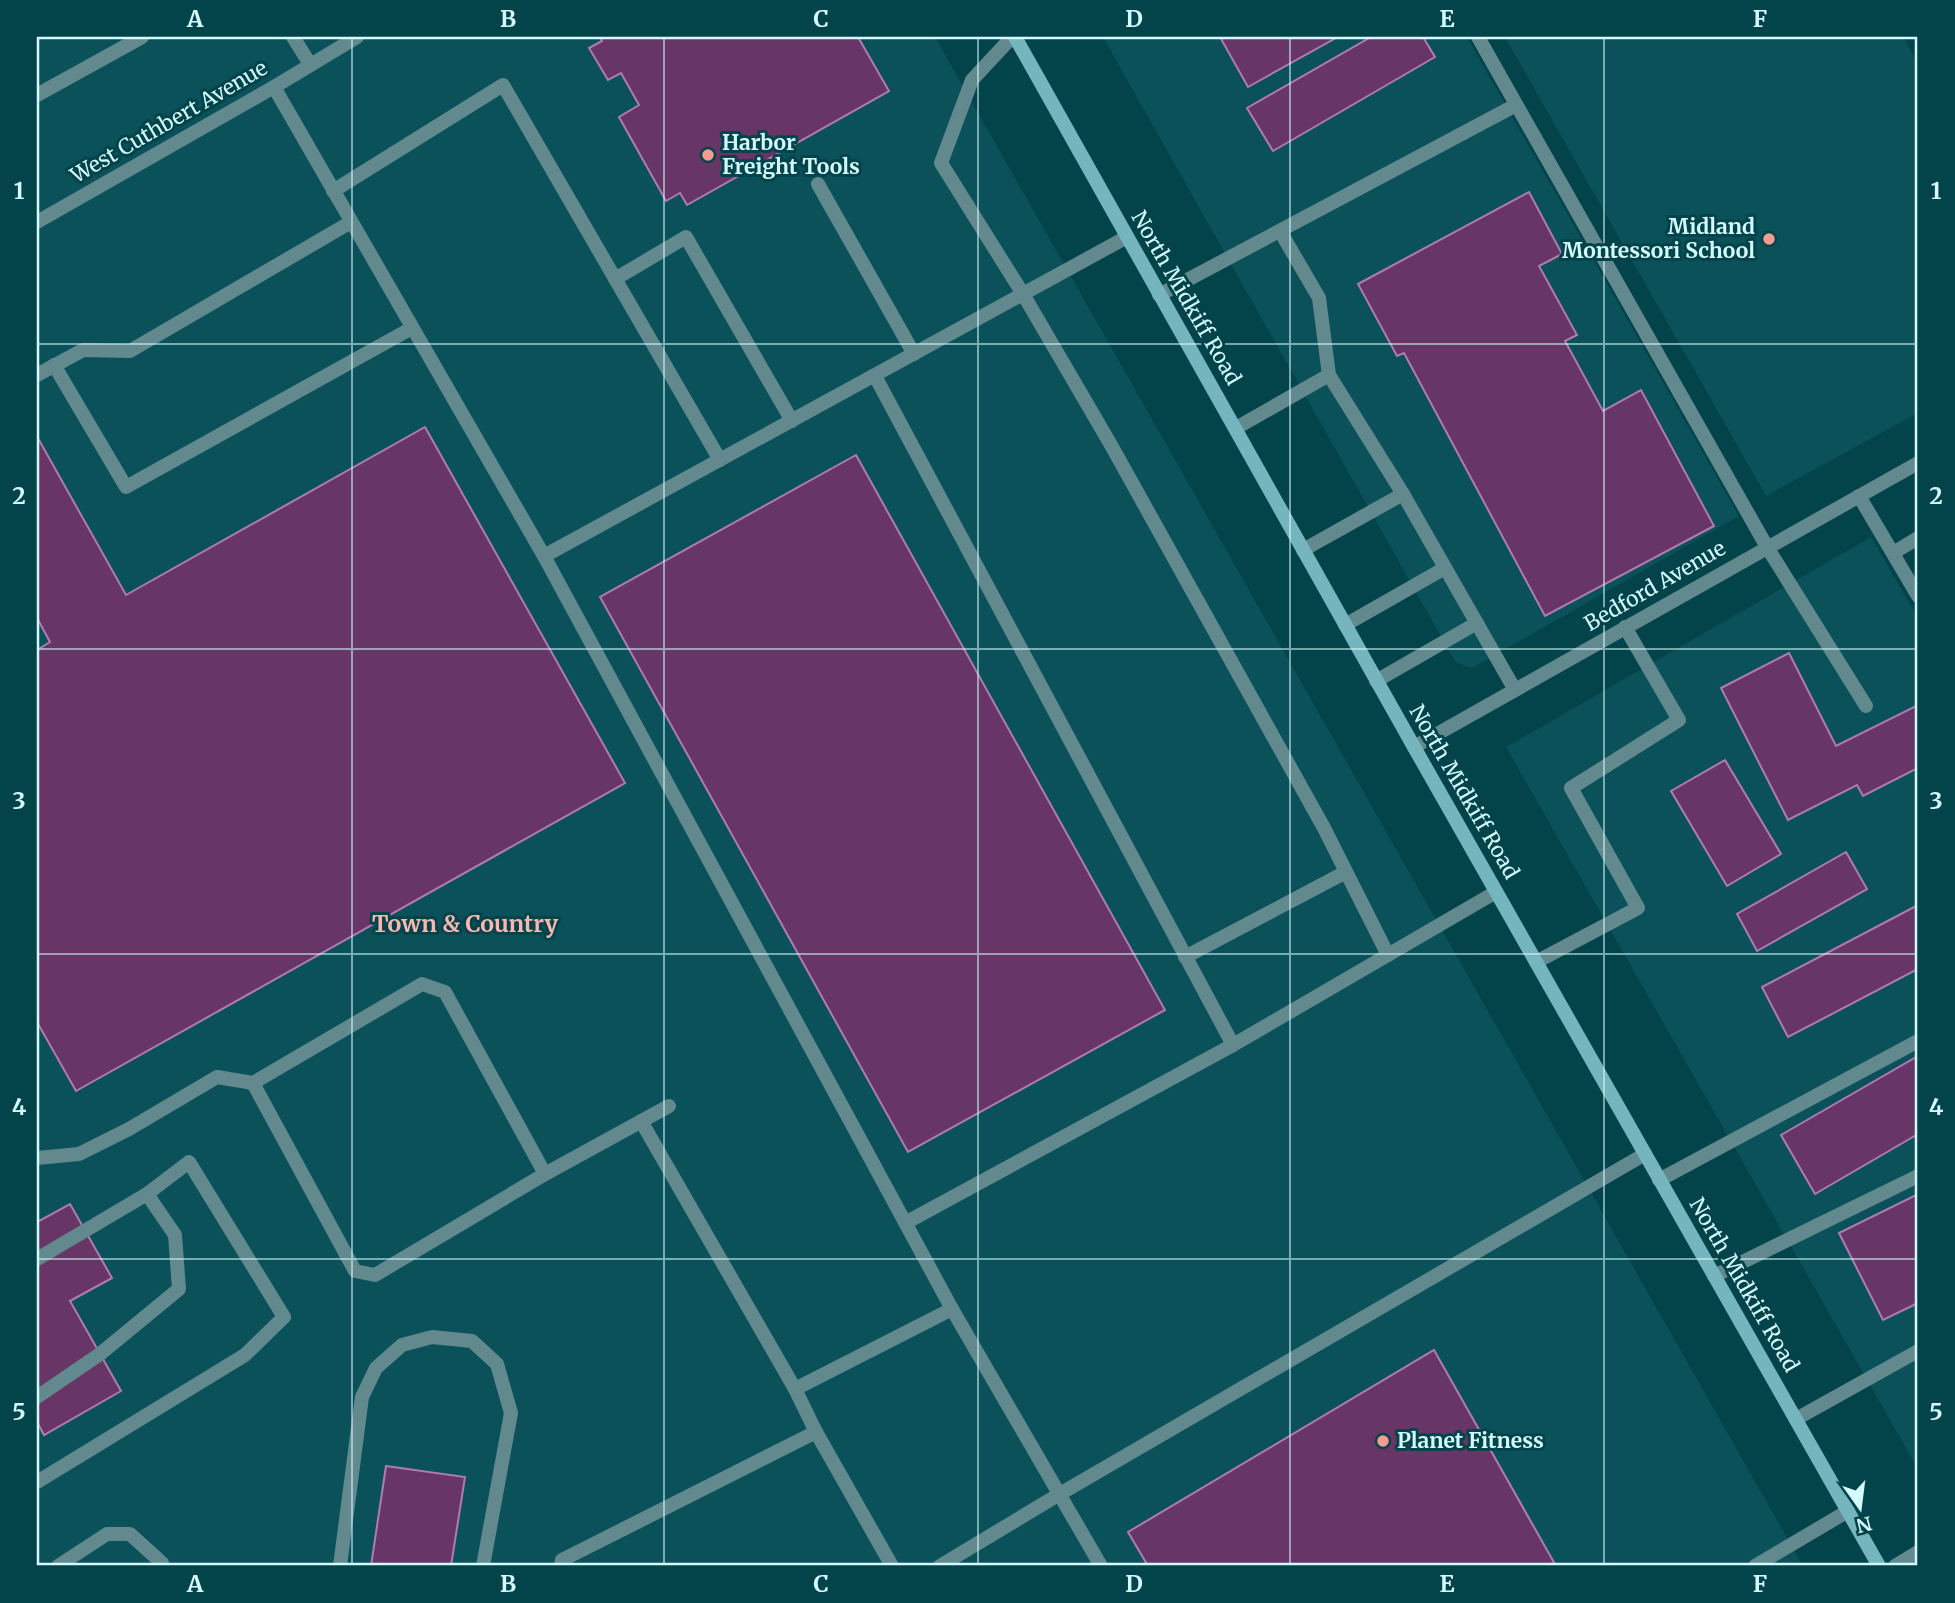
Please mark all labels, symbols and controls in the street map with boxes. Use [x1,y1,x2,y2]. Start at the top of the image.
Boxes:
text: A [186,4,204,33]
text: B [500,4,516,33]
text: C [813,4,829,33]
text: D [1125,4,1143,33]
text: E [1439,4,1455,33]
text: F [1753,4,1767,33]
street label: West Cuthbert Avenue [65,54,272,190]
place label: Harbor Freight Tools [722,129,860,180]
marker: Harbor Freight Tools [700,147,716,163]
text: 1 [14,176,25,205]
text: 1 [1931,176,1942,205]
street label: North Midkiff Road [1125,206,1248,390]
place label: Midland Montessori School [1562,213,1755,264]
marker: Midland Montessori School [1761,231,1777,247]
text: 2 [12,481,26,510]
text: 2 [1929,481,1943,510]
street label: Bedford Avenue [1579,534,1730,637]
street label: North Midkiff Road [1403,700,1526,884]
text: 3 [12,786,26,815]
text: 3 [1929,786,1943,815]
district label: Town & Country [372,909,558,938]
text: 4 [12,1092,27,1121]
text: 4 [1929,1092,1944,1121]
street label: North Midkiff Road [1683,1193,1806,1377]
text: 5 [12,1397,26,1426]
text: 5 [1929,1397,1943,1426]
place label: Planet Fitness [1397,1427,1544,1454]
marker: Planet Fitness [1375,1433,1391,1449]
north arrow [1826,1474,1896,1544]
text: N [1854,1511,1874,1538]
text: A [186,1569,204,1598]
text: B [500,1569,516,1598]
text: C [813,1569,829,1598]
text: D [1125,1569,1143,1598]
text: E [1439,1569,1455,1598]
text: F [1753,1569,1767,1598]

